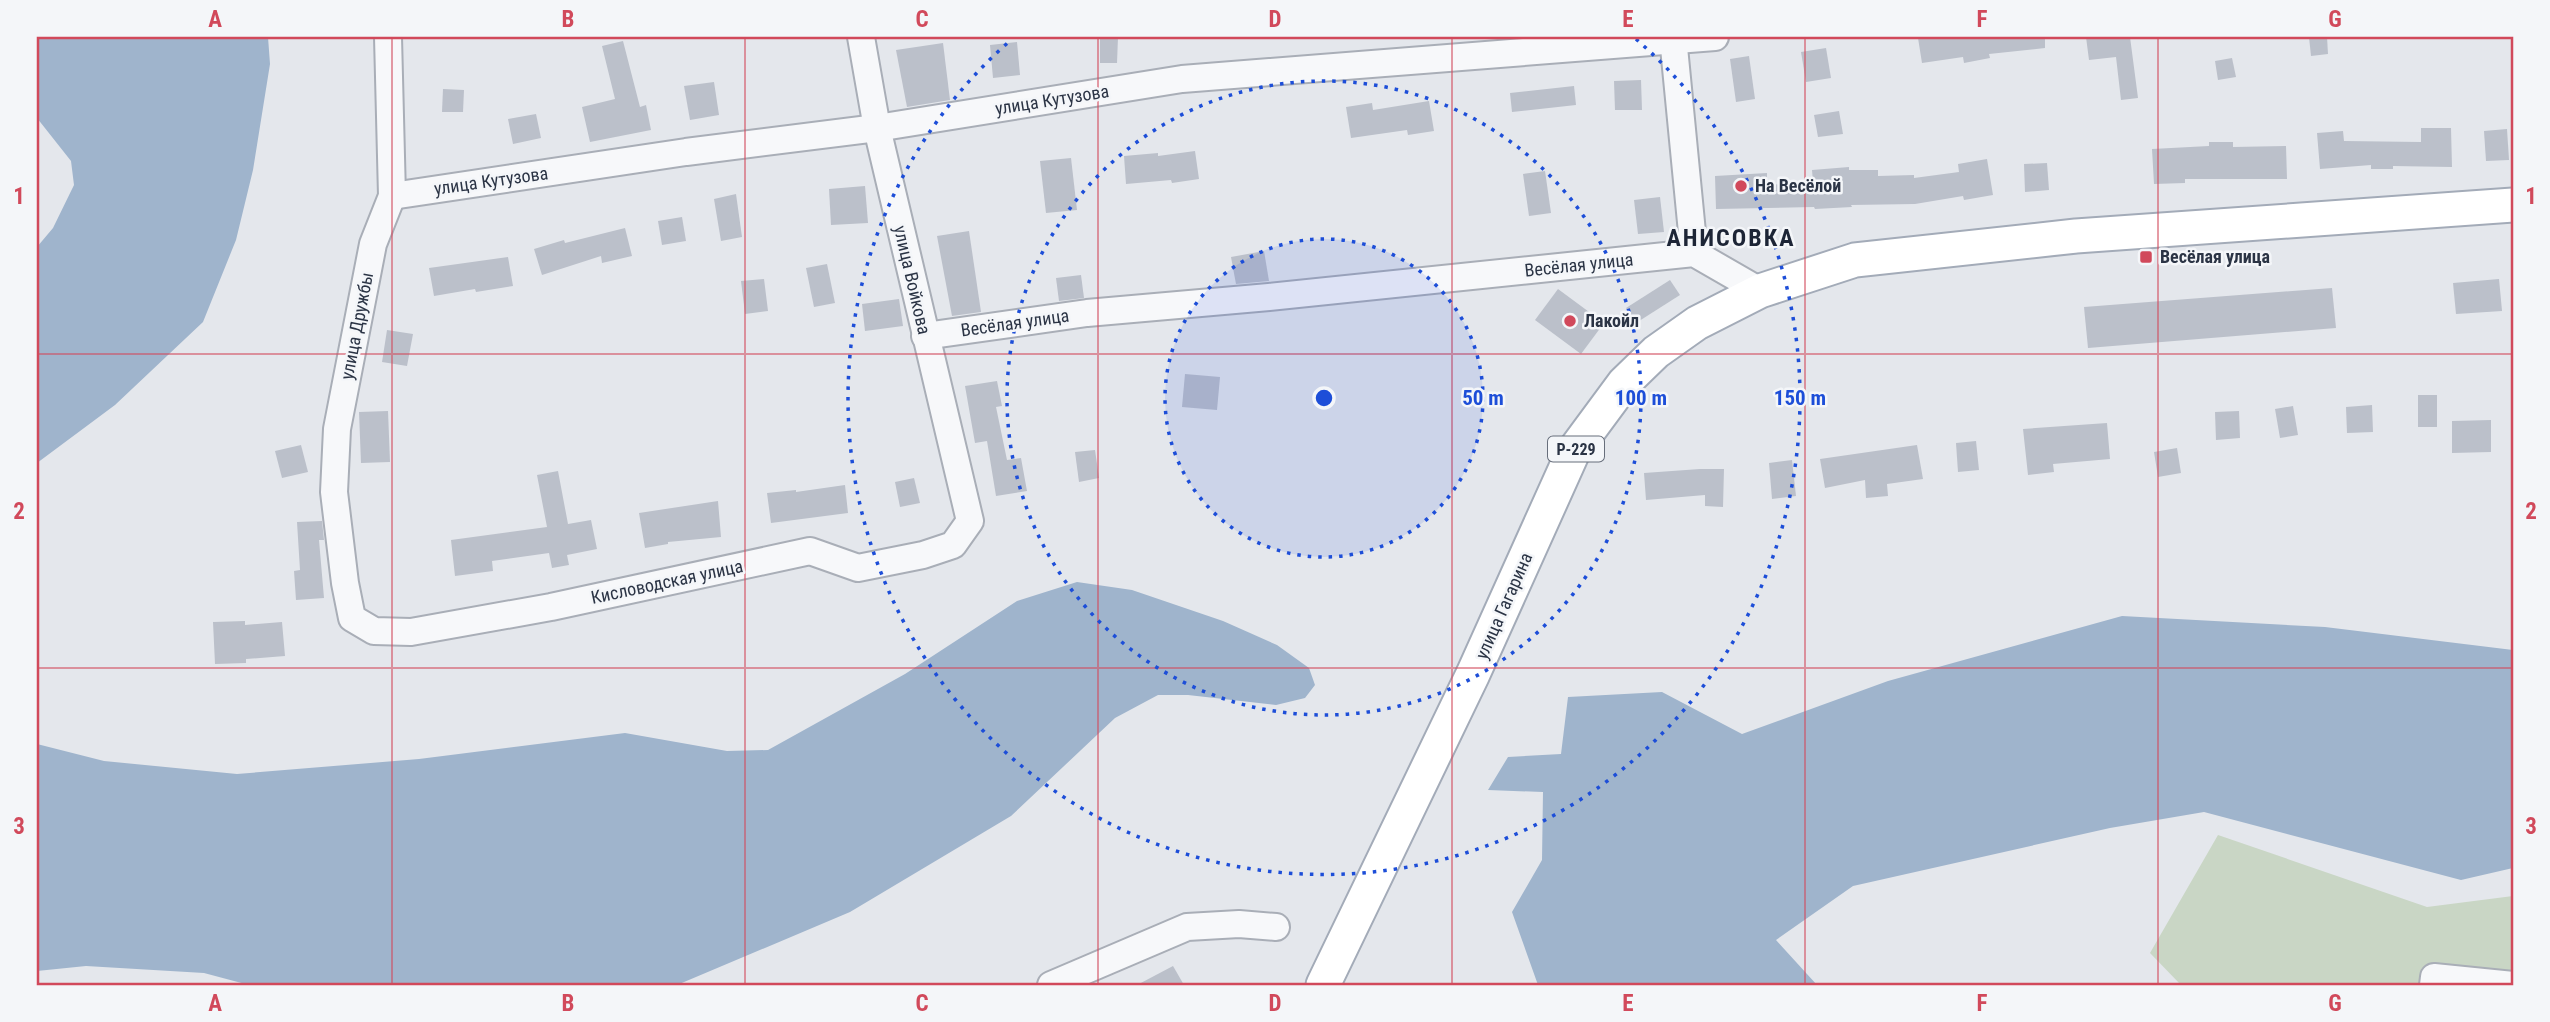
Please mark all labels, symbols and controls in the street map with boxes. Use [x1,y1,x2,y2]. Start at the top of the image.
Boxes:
text: A [208,6,222,33]
text: B [562,6,574,33]
text: C [915,6,929,33]
text: D [1269,6,1282,33]
text: E [1622,6,1634,33]
text: F [1977,6,1988,33]
text: G [2328,6,2342,33]
street label: улица Кутузова [994,80,1110,119]
street label: улица Кутузова [433,162,549,199]
place label: На Весёлой [1755,175,1841,196]
marker: На Весёлой [1733,178,1749,194]
text: 1 [13,183,25,210]
text: 1 [2525,183,2537,210]
street label: улица Войкова [890,223,935,336]
district label: АНИСОВКА [1666,224,1796,252]
place label: Весёлая улица [2160,246,2270,267]
street label: Весёлая улица [1524,248,1634,281]
marker: Весёлая улица [2138,249,2154,265]
street label: улица Дружбы [336,271,377,381]
street label: Весёлая улица [959,305,1070,341]
place label: Лакойл [1584,310,1639,331]
marker: Лакойл [1562,313,1578,329]
centre of rings [1312,386,1336,410]
text: 50 m [1462,386,1504,410]
text: 100 m [1615,386,1667,410]
text: 150 m [1774,386,1826,410]
road number: Р-229 [1548,436,1604,462]
text: 2 [13,498,25,525]
text: 2 [2525,498,2537,525]
street label: улица Гагарина [1471,549,1536,662]
street label: Кисловодская улица [589,555,745,608]
text: 3 [13,813,25,840]
text: 3 [2525,813,2537,840]
text: A [208,990,222,1017]
text: B [562,990,574,1017]
text: C [915,990,929,1017]
text: D [1269,990,1282,1017]
text: E [1622,990,1634,1017]
text: F [1977,990,1988,1017]
text: G [2328,990,2342,1017]

